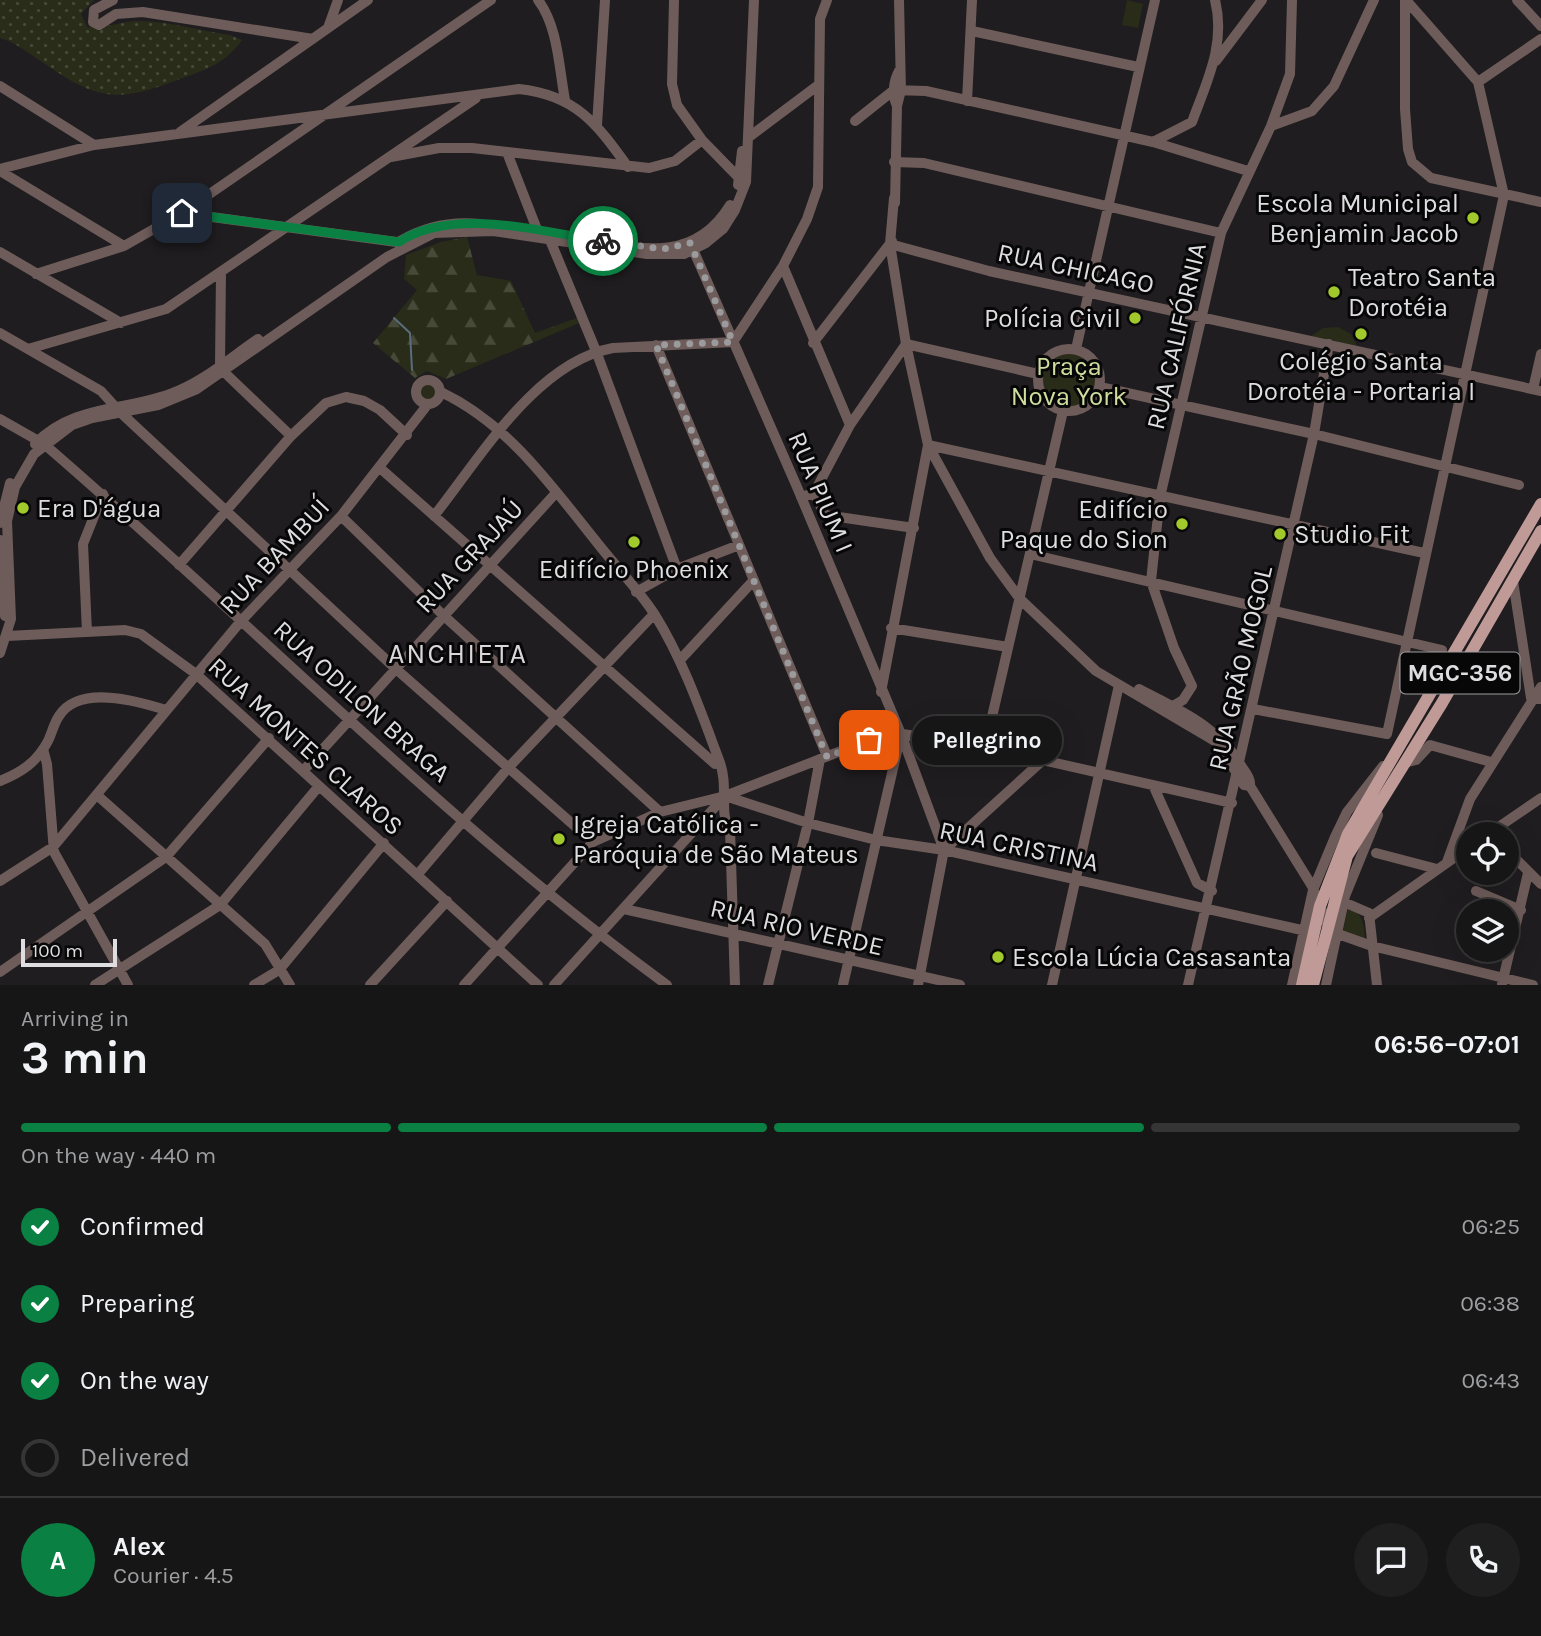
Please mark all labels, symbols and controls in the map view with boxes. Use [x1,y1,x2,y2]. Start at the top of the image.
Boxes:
pin [152,183,212,243]
place label: Escola Municipal Benjamin Jacob [1256,188,1459,249]
icon: home [163,194,201,232]
courier [568,206,638,276]
marker: Escola Municipal Benjamin Jacob [1465,210,1481,226]
icon: bike [584,222,622,260]
street label: RUA CHICAGO [995,237,1157,300]
street label: RUA CALIFÓRNIA [1139,239,1213,432]
place label: Teatro Santa Dorotéia [1348,262,1496,323]
marker: Teatro Santa Dorotéia [1326,284,1342,300]
place label: Polícia Civil [984,303,1121,334]
marker: Polícia Civil [1127,310,1143,326]
marker: Colégio Santa Dorotéia - Portaria I [1353,326,1369,342]
place label: Colégio Santa Dorotéia - Portaria I [1247,346,1475,407]
park label: Praça Nova York [1011,351,1127,412]
street label: RUA PIUM I [781,427,860,557]
street label: RUA BAMBUÍ [212,491,337,621]
street label: RUA GRAJAÚ [408,492,530,620]
place label: Era D'água [37,493,161,524]
place label: Edifício Paque do Sion [1000,494,1168,555]
marker: Era D'água [15,500,31,516]
marker: Edifício Paque do Sion [1174,516,1190,532]
place label: Studio Fit [1294,519,1410,550]
marker: Studio Fit [1272,526,1288,542]
marker: Edifício Phoenix [626,534,642,550]
place label: Edifício Phoenix [539,554,729,585]
street label: RUA GRÃO MOGOL [1202,563,1279,773]
street label: RUA ODILON BRAGA [267,614,456,789]
district label: ANCHIETA [388,637,528,670]
street label: RUA MONTES CLAROS [202,651,410,842]
road number: MGC-356 [1400,652,1520,694]
pin [839,710,899,770]
callout: Pellegrino [911,716,1062,764]
icon: bag [850,721,888,759]
text: Pellegrino [932,727,1042,754]
place label: Igreja Católica - Paróquia de São Mateus [573,809,859,870]
street label: RUA CRISTINA [936,814,1101,878]
map controls [1456,822,1519,962]
button: locate [1456,822,1519,885]
marker: Igreja Católica - Paróquia de São Mateus [551,831,567,847]
street label: RUA RIO VERDE [707,892,887,963]
button: layers [1456,899,1519,962]
scale bar [21,936,117,968]
text: 100 m [32,940,83,962]
place label: Escola Lúcia Casasanta [1012,942,1291,973]
marker: Escola Lúcia Casasanta [990,949,1006,965]
text: Arriving in [21,1005,129,1032]
text: 06:56–07:01 [1374,1029,1520,1060]
text: 3 min [21,1031,149,1085]
text: On the way · 440 m [21,1142,216,1169]
icon: check [21,1208,59,1246]
text: Confirmed [80,1211,205,1242]
text: 06:25 [1462,1213,1520,1240]
icon: check [21,1285,59,1323]
text: Preparing [80,1288,194,1319]
text: 06:38 [1460,1290,1520,1317]
icon: check [21,1362,59,1400]
text: On the way [80,1365,209,1396]
text: 06:43 [1461,1367,1520,1394]
text: Delivered [80,1442,190,1473]
button: chat [1354,1523,1428,1597]
button: phone [1446,1523,1520,1597]
text: Alex [113,1531,165,1562]
text: A [50,1545,66,1576]
text: Courier · 4.5 [113,1562,234,1589]

